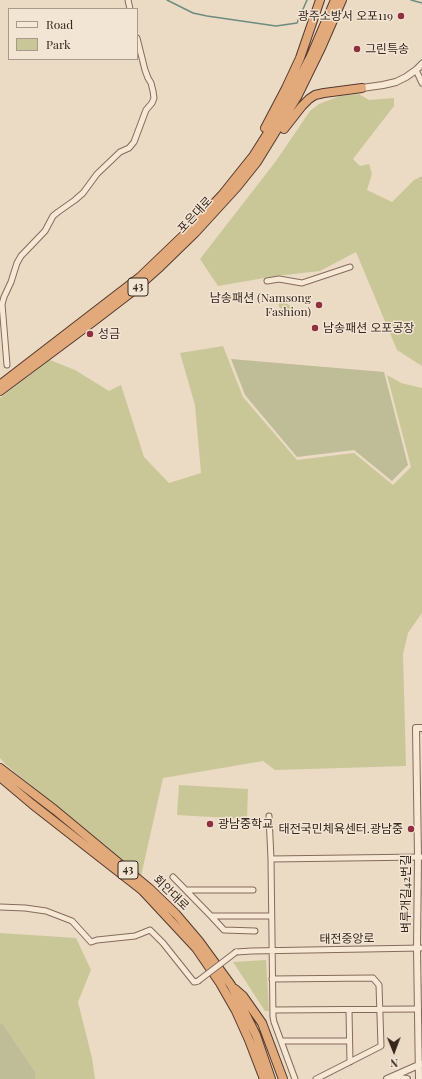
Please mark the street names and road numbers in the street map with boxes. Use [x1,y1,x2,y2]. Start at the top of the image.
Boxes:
street label: 포은대로 [175,194,215,236]
road number: 43 [128,278,148,296]
street label: 벼루개길42번길 [399,855,413,933]
road number: 43 [118,861,138,879]
street label: 회안대로 [150,872,192,914]
street label: 태전중앙로 [319,931,375,947]

